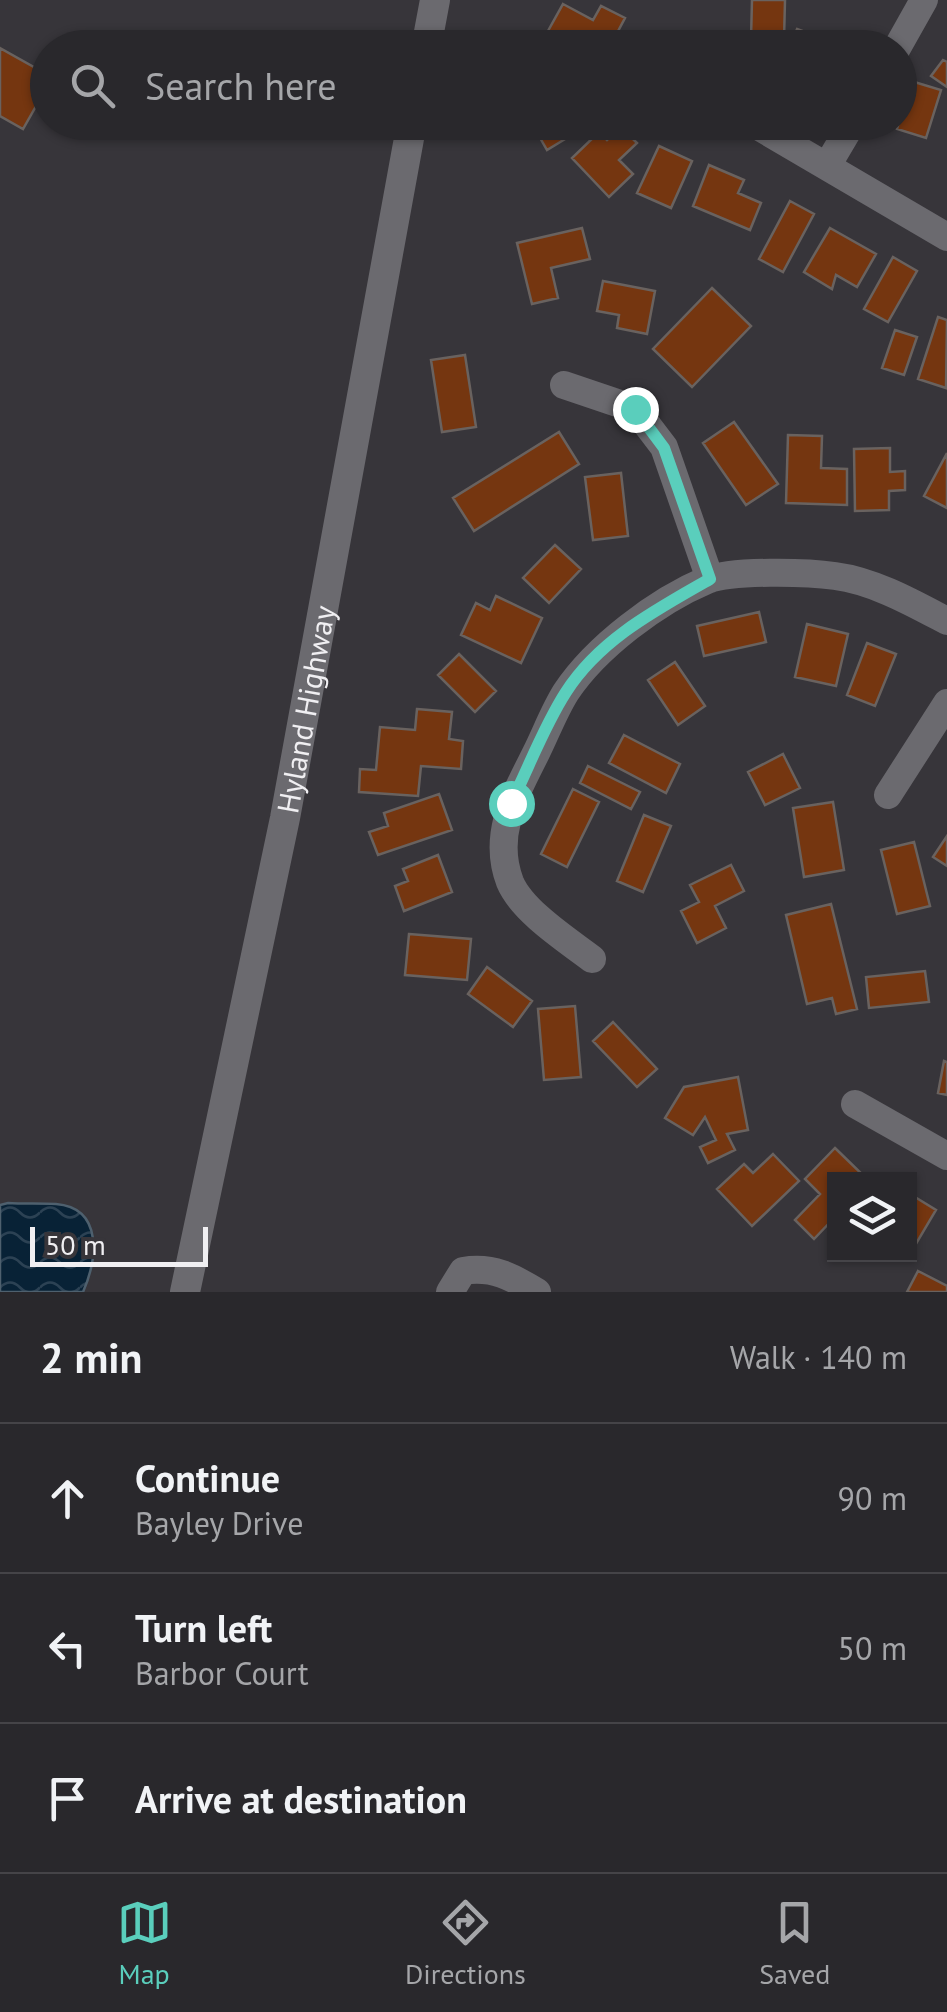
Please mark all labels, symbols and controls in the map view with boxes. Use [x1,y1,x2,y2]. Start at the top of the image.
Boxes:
search box [30,30,917,140]
icon: search [65,58,120,113]
text: Search here [145,61,337,110]
route end [613,387,659,433]
street label: Hyland Highway [267,602,343,816]
route start [489,781,535,827]
map controls [827,1172,917,1262]
button: layers [827,1172,917,1262]
scale bar [30,1222,208,1266]
text: 50 m [45,1226,106,1263]
text: 2 min [40,1330,142,1385]
text: Walk · 140 m [730,1336,907,1378]
text: Continue [135,1453,280,1502]
icon: ahead [40,1471,95,1526]
text: 90 m [838,1477,907,1519]
text: Bayley Drive [135,1502,303,1544]
text: Turn left [135,1603,272,1652]
icon: left [40,1621,95,1676]
text: 50 m [838,1627,907,1669]
text: Barbor Court [135,1652,309,1694]
icon: arrive [40,1771,95,1826]
text: Arrive at destination [135,1774,467,1823]
tab: Map [117,1895,172,1992]
tab: Directions [405,1895,526,1992]
tab: Saved [759,1895,830,1992]

